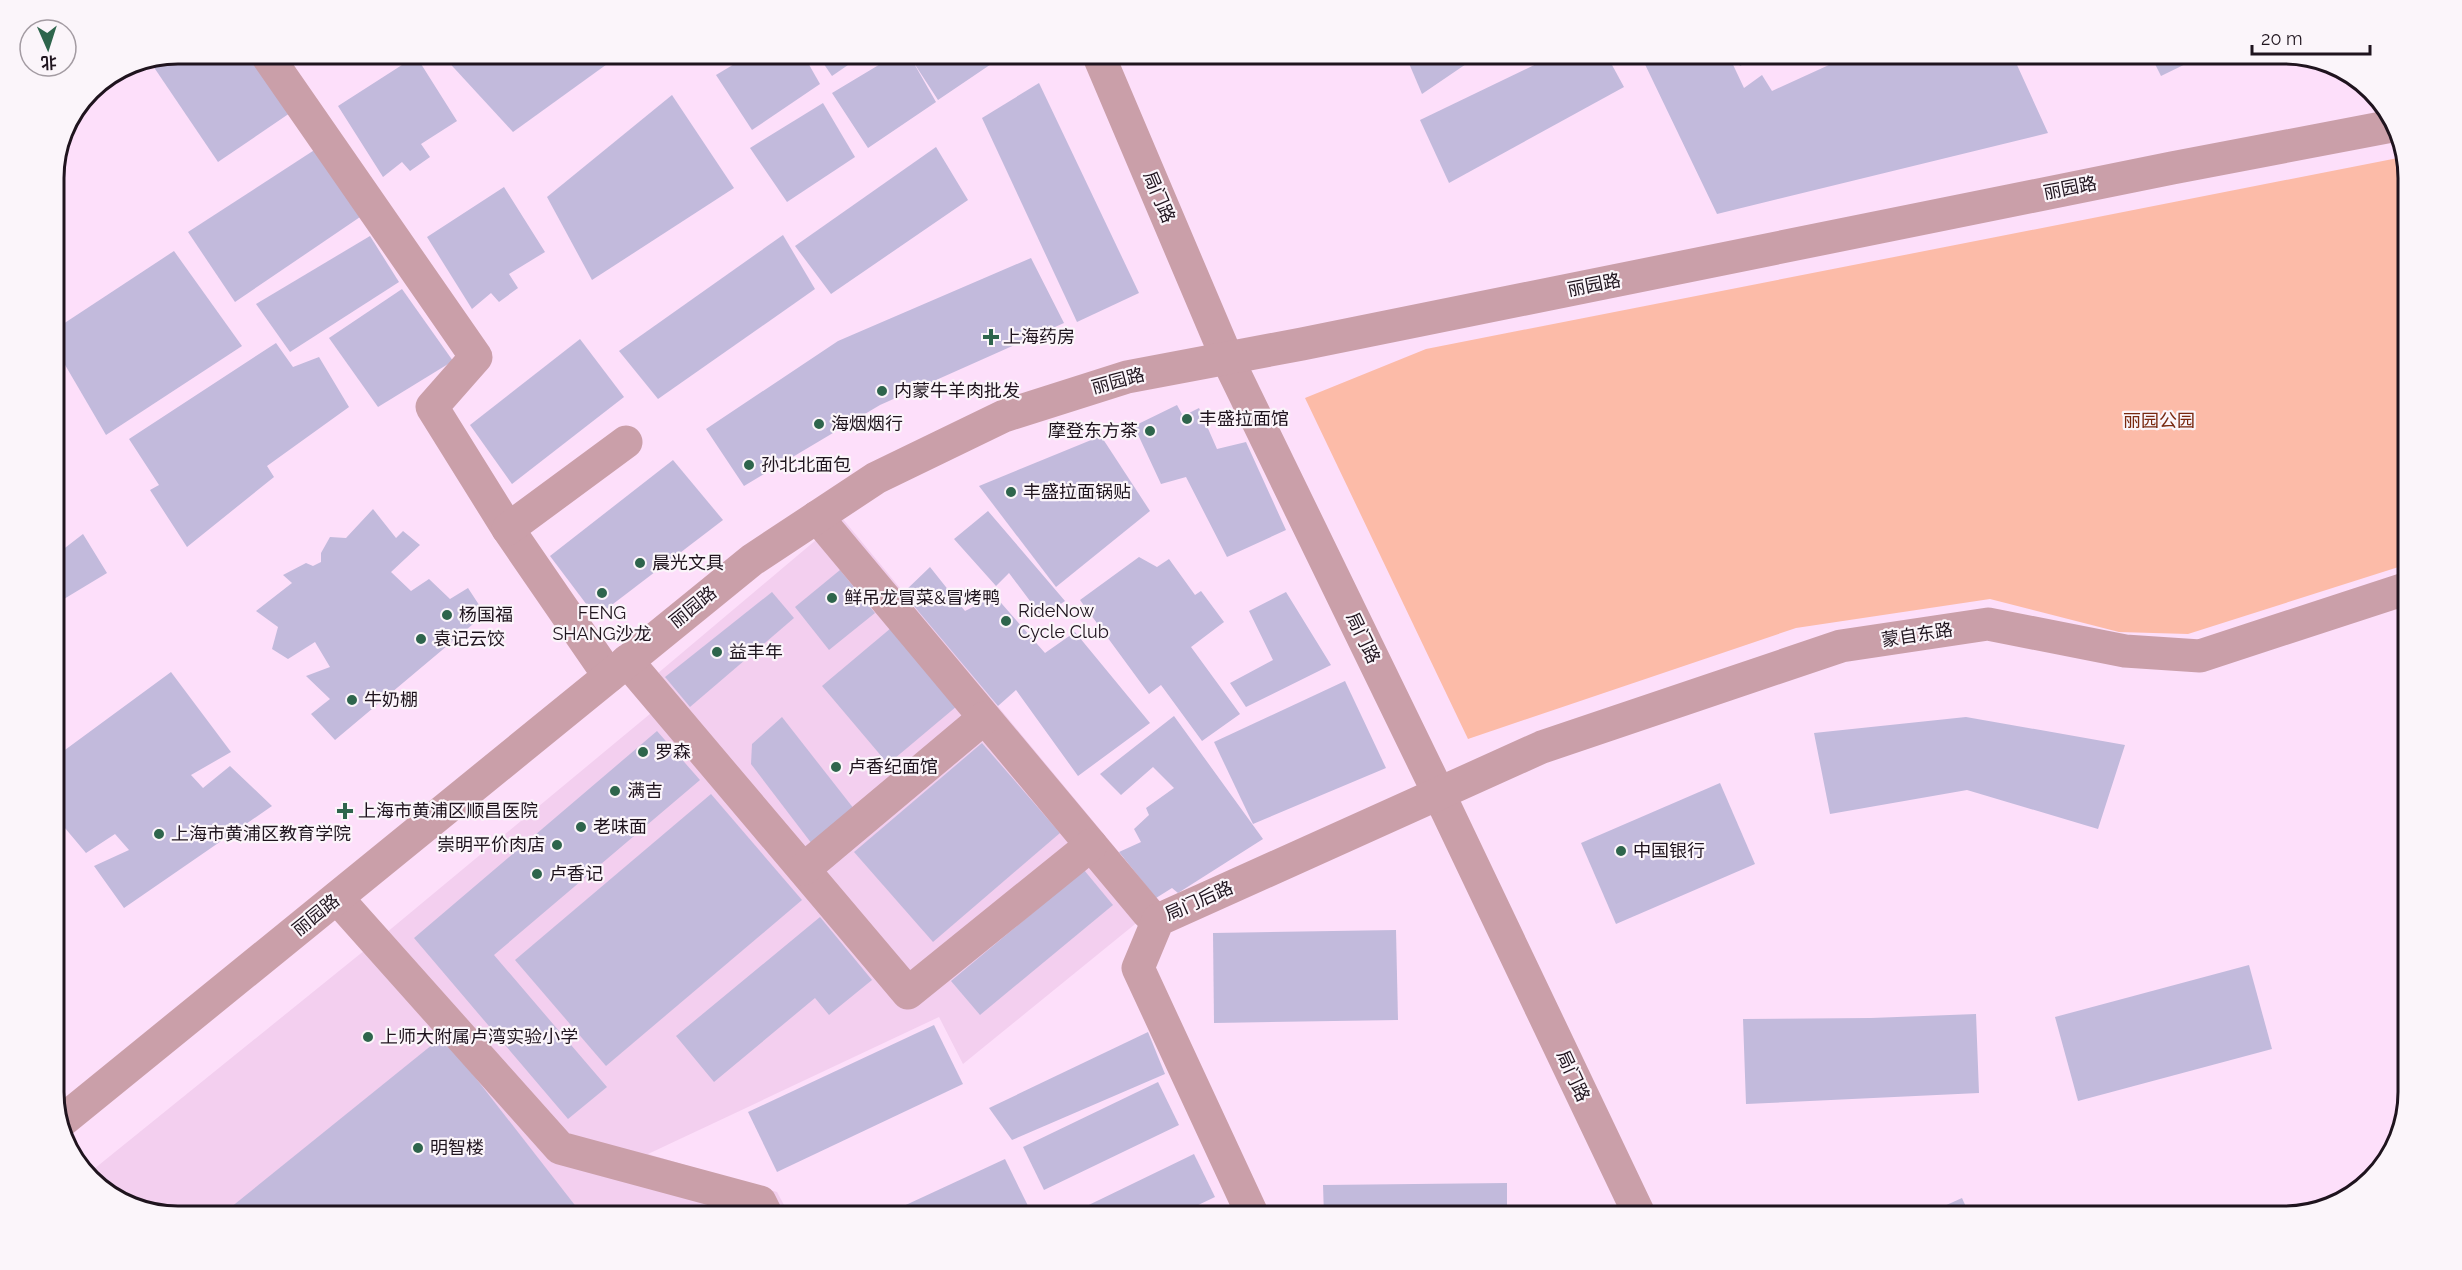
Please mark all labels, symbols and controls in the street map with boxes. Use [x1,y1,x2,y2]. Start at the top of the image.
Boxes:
north arrow [18,18,78,78]
scale bar [2252,18,2370,56]
text: 20 m [2261,28,2303,49]
text: 北 [40,53,57,72]
street label: 局门路 [1139,168,1180,226]
street label: 丽园路 [2041,172,2098,203]
street label: 丽园路 [1565,269,1622,300]
place label: 上海药房 [1003,326,1075,347]
marker: 上海药房 [984,330,998,344]
street label: 丽园路 [1089,363,1147,398]
place label: 内蒙牛羊肉批发 [894,380,1020,401]
marker: 内蒙牛羊肉批发 [875,384,889,398]
place label: 丰盛拉面馆 [1199,408,1289,429]
park label: 丽园公园 [2123,410,2195,431]
marker: 丰盛拉面馆 [1180,412,1194,426]
place label: 海烟烟行 [831,413,903,434]
marker: 海烟烟行 [812,417,826,431]
place label: 摩登东方茶 [1048,420,1138,441]
marker: 摩登东方茶 [1143,424,1157,438]
place label: 孙北北面包 [761,454,851,475]
marker: 孙北北面包 [742,458,756,472]
place label: 丰盛拉面锅贴 [1023,481,1131,502]
marker: 丰盛拉面锅贴 [1004,485,1018,499]
place label: 晨光文具 [652,552,724,573]
marker: 晨光文具 [633,556,647,570]
street label: 丽园路 [665,581,720,632]
marker: FENG SHANG沙龙 [595,586,609,600]
place label: 鲜吊龙冒菜&冒烤鸭 [844,587,1000,608]
marker: 鲜吊龙冒菜&冒烤鸭 [825,591,839,605]
place label: RideNow Cycle Club [1018,600,1109,642]
place label: FENG SHANG沙龙 [552,602,652,644]
place label: 杨国福 [459,604,513,625]
marker: 杨国福 [440,608,454,622]
street label: 局门路 [1342,609,1385,667]
marker: RideNow Cycle Club [999,614,1013,628]
street label: 蒙自东路 [1880,619,1954,651]
place label: 袁记云饺 [433,628,505,649]
marker: 袁记云饺 [414,632,428,646]
place label: 益丰年 [729,641,783,662]
marker: 益丰年 [710,645,724,659]
place label: 牛奶棚 [364,689,418,710]
marker: 牛奶棚 [345,693,359,707]
place label: 罗森 [655,741,691,762]
marker: 罗森 [636,745,650,759]
place label: 卢香纪面馆 [848,756,938,777]
marker: 卢香纪面馆 [829,760,843,774]
place label: 满吉 [627,780,663,801]
marker: 满吉 [608,784,622,798]
place label: 上海市黄浦区顺昌医院 [358,800,538,821]
marker: 上海市黄浦区顺昌医院 [336,802,354,820]
place label: 老味面 [593,816,647,837]
marker: 老味面 [574,820,588,834]
place label: 上海市黄浦区教育学院 [171,823,351,844]
marker: 上海市黄浦区教育学院 [152,827,166,841]
place label: 崇明平价肉店 [437,834,545,855]
marker: 崇明平价肉店 [550,838,564,852]
place label: 中国银行 [1633,840,1705,861]
marker: 中国银行 [1614,844,1628,858]
place label: 卢香记 [549,863,603,884]
marker: 卢香记 [530,867,544,881]
street label: 局门后路 [1162,876,1236,925]
street label: 丽园路 [288,889,343,940]
place label: 上师大附属卢湾实验小学 [380,1026,578,1047]
marker: 上师大附属卢湾实验小学 [361,1030,375,1044]
street label: 局门路 [1553,1047,1594,1105]
place label: 明智楼 [430,1137,484,1158]
marker: 明智楼 [411,1141,425,1155]

